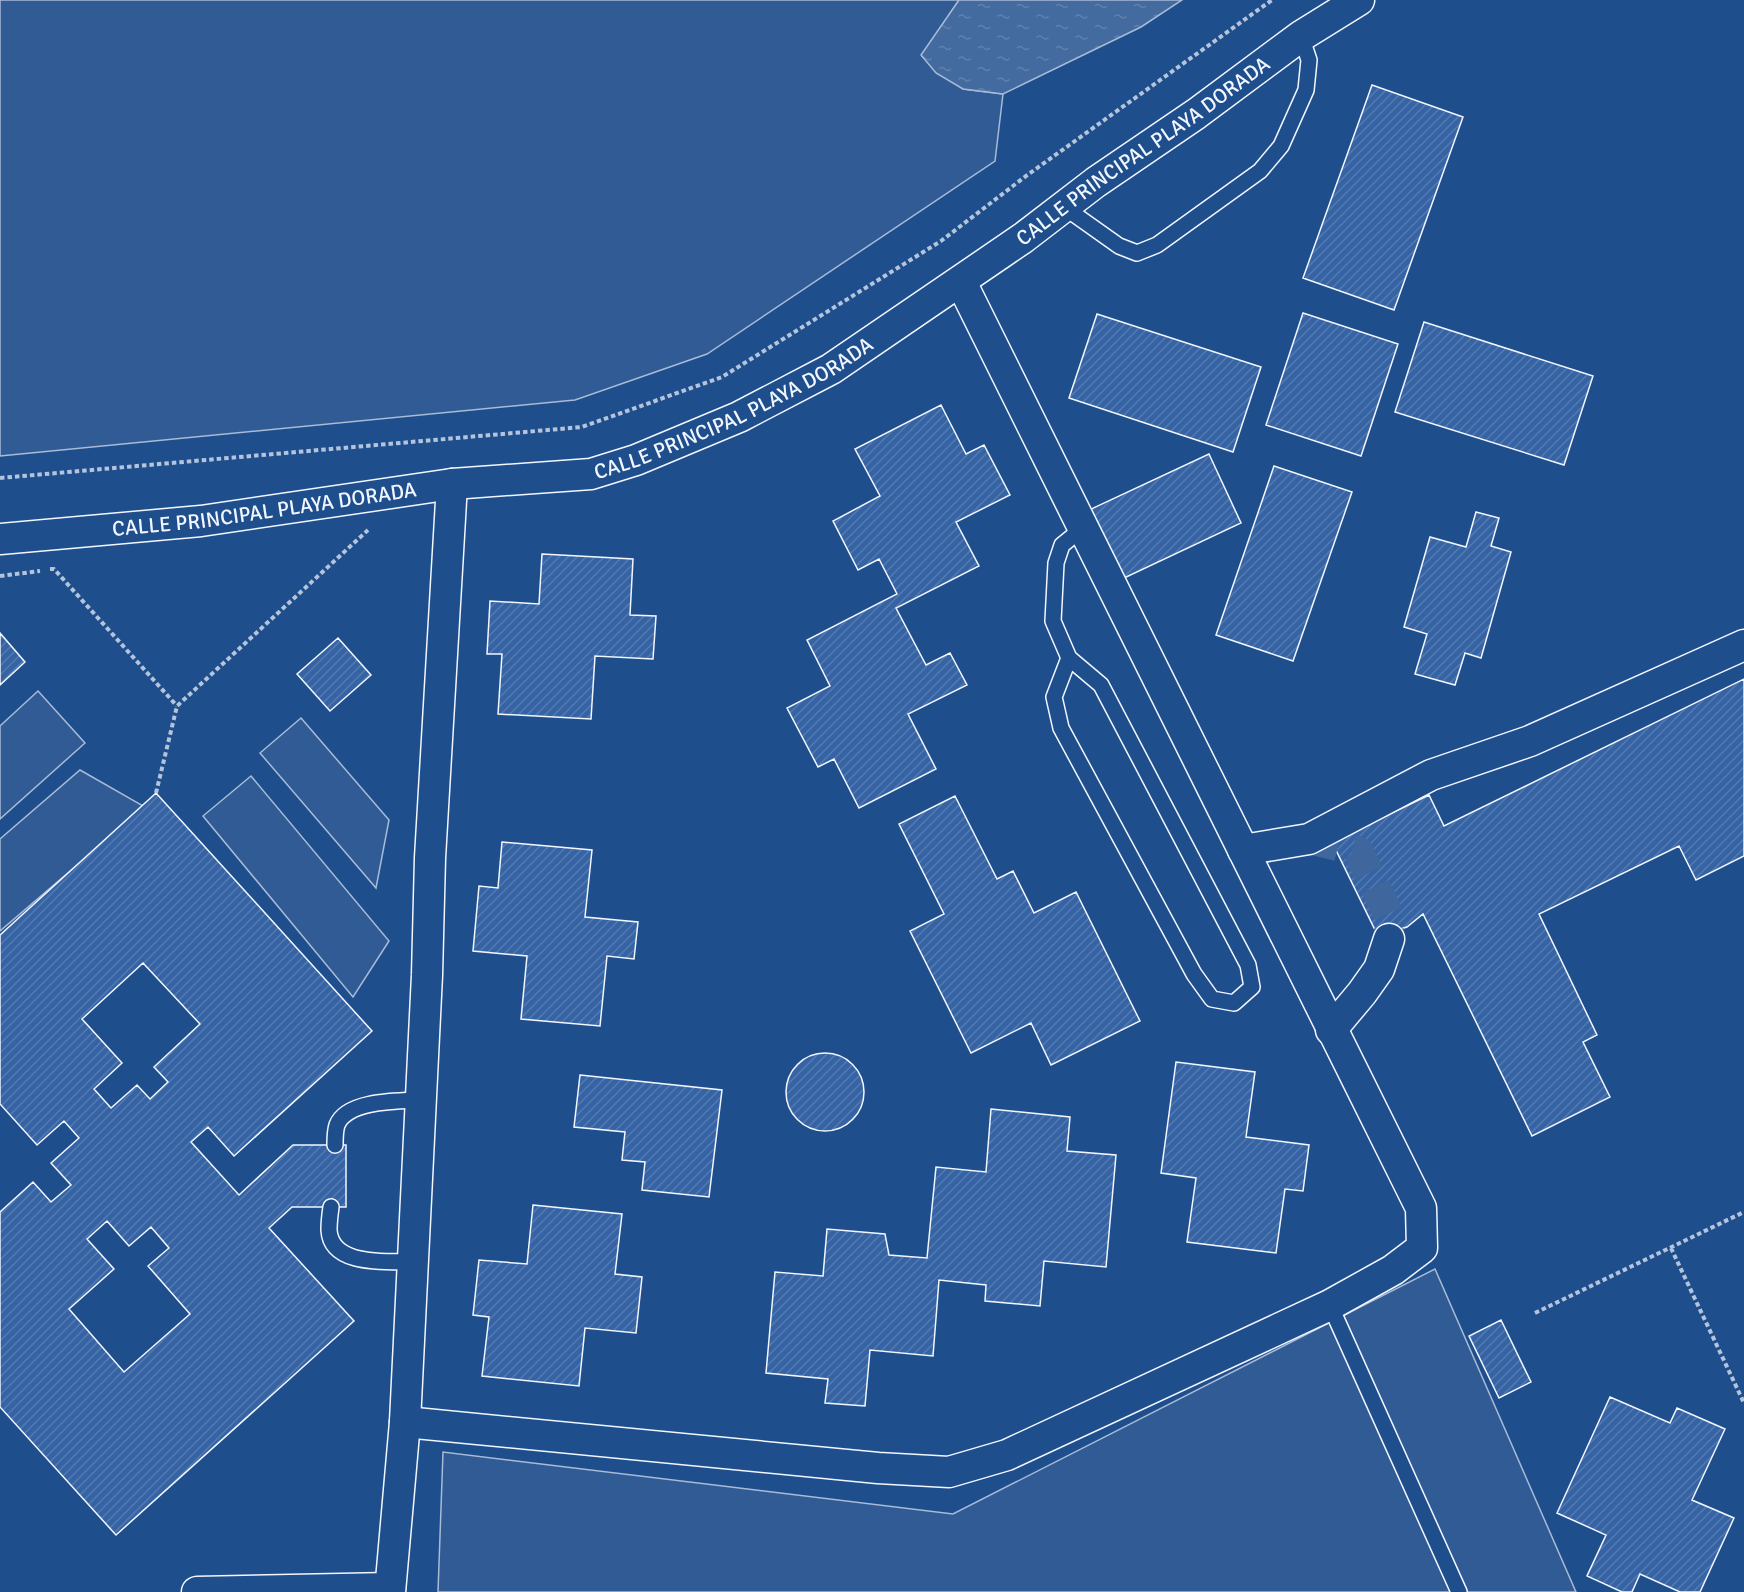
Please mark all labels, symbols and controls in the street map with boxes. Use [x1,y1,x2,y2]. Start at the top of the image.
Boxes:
street label: CALLE PRINCIPAL PLAYA DORADA [1011,51,1275,251]
street label: CALLE PRINCIPAL PLAYA DORADA [591,331,878,485]
street label: CALLE PRINCIPAL PLAYA DORADA [111,476,418,542]

